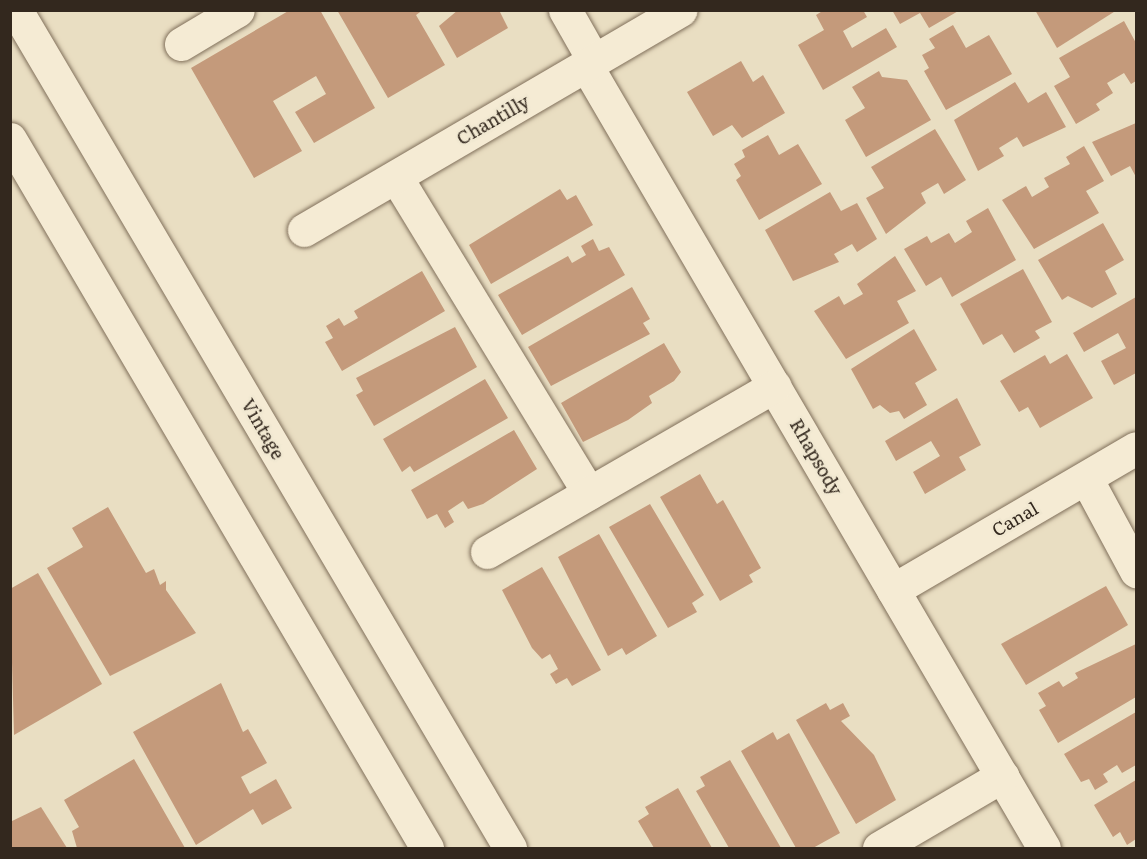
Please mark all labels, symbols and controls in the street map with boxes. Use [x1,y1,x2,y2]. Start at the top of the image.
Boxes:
street label: Chantilly [453,91,533,149]
street label: Vintage [237,395,289,463]
street label: Rhapsody [785,415,847,499]
street label: Canal [988,497,1042,541]

